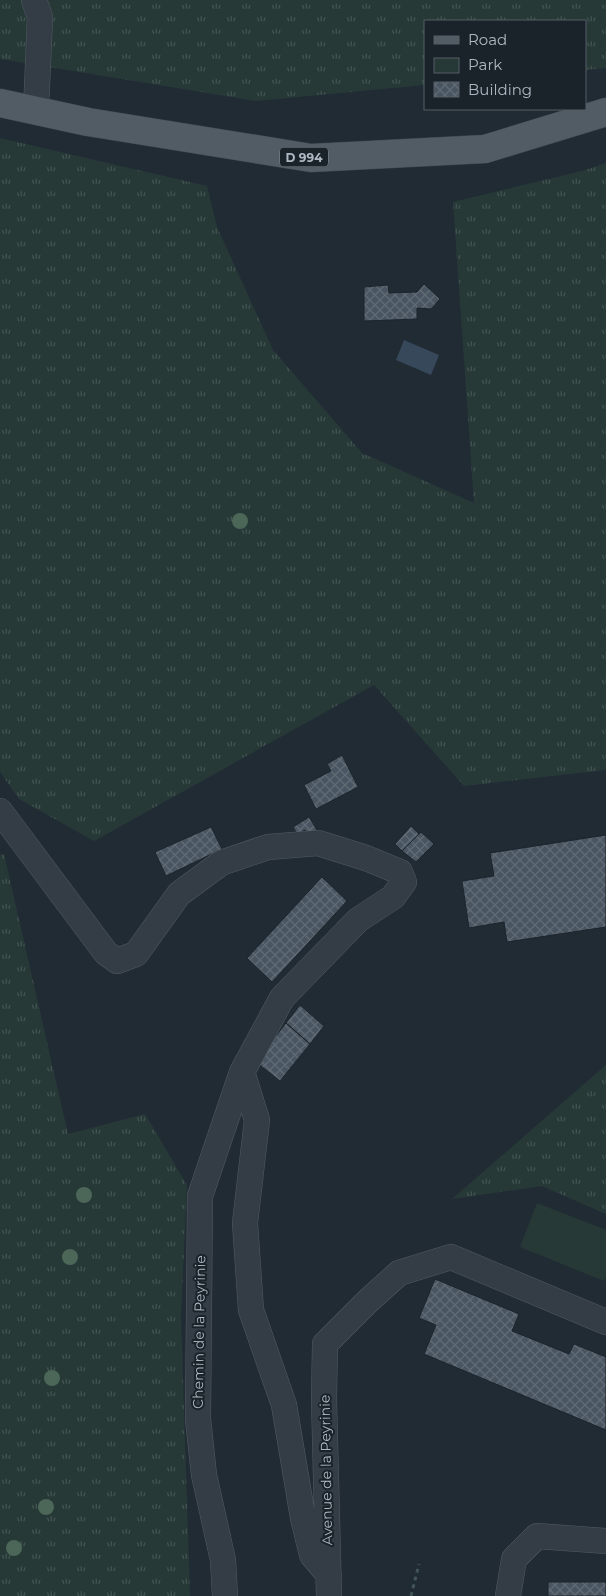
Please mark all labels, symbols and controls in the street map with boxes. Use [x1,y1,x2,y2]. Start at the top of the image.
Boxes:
legend [424,20,586,110]
text: Road [468,30,507,49]
text: Park [468,55,502,74]
text: Building [468,80,532,99]
road number: D 994 [280,148,328,166]
street label: Chemin de la Peyrinie [189,1255,209,1409]
street label: Avenue de la Peyrinie [316,1395,336,1545]

